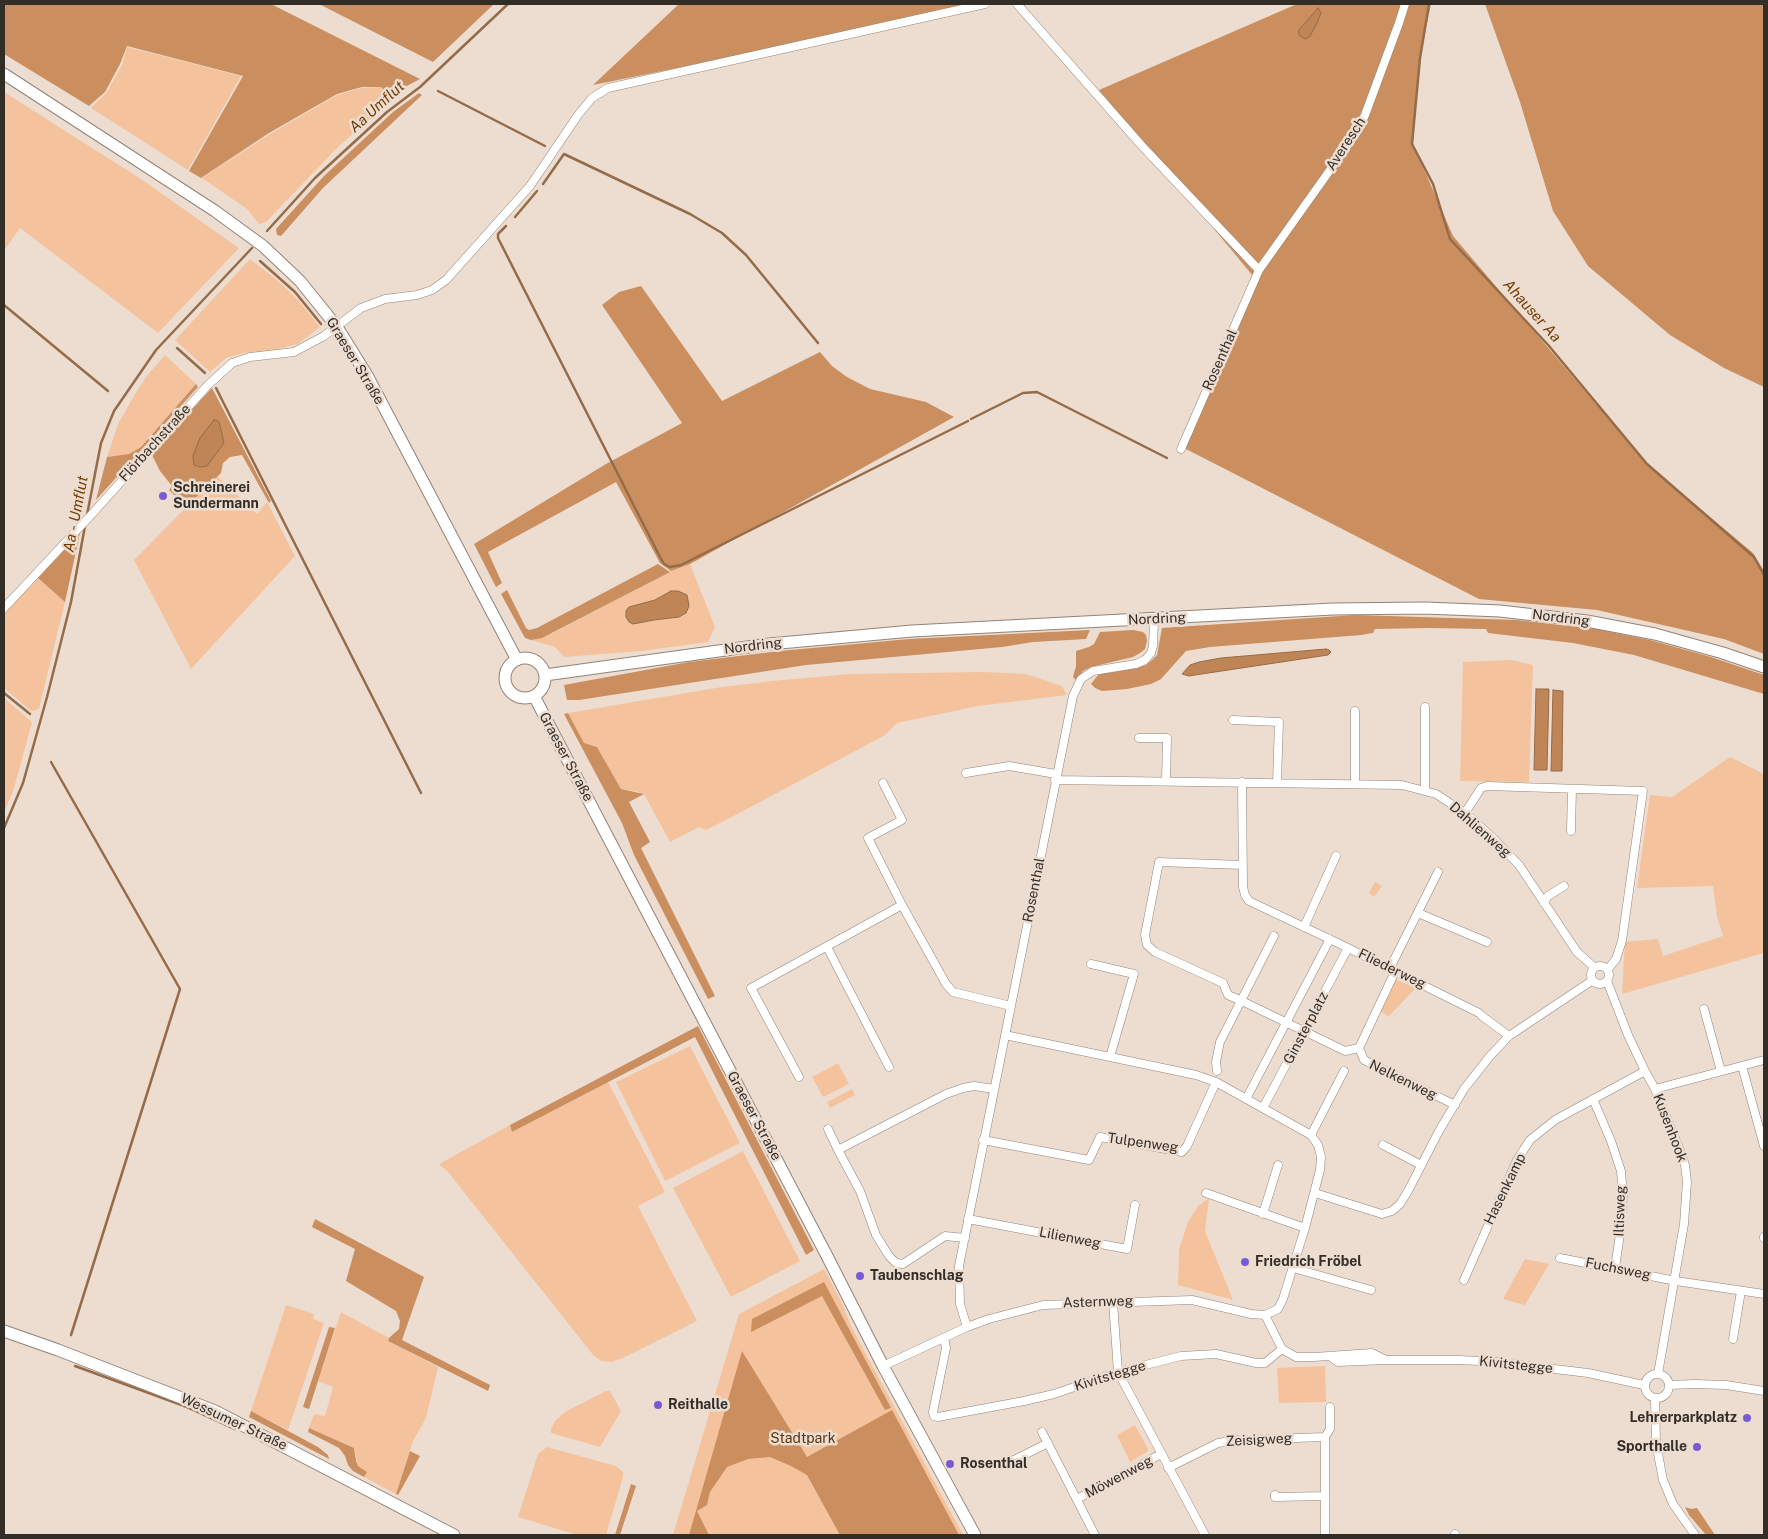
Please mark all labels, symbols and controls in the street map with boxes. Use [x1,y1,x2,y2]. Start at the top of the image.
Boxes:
water label: Aa Umflut [346,78,408,136]
street label: Averesch [1323,114,1369,174]
water label: Ahauser Aa [1499,276,1565,346]
street label: Graeser Straße [322,314,388,408]
street label: Rosenthal [1199,327,1241,393]
street label: Flörbachstraße [116,401,194,485]
water label: Aa - Umflut [60,474,92,554]
place label: Schreinerei Sundermann [173,480,259,512]
marker: Schreinerei Sundermann [157,490,169,502]
street label: Nordring [1531,606,1591,630]
street label: Nordring [1128,609,1186,629]
street label: Nordring [723,634,783,658]
street label: Graeser Straße [535,709,597,805]
street label: Dahlienweg [1446,799,1514,861]
street label: Rosenthal [1020,856,1048,924]
street label: Fliederweg [1355,945,1429,993]
street label: Ginsterplatz [1280,989,1332,1067]
street label: Nelkenweg [1366,1056,1440,1104]
street label: Graeser Straße [723,1068,785,1164]
street label: Kusenhook [1649,1091,1691,1165]
street label: Tulpenweg [1106,1130,1180,1156]
street label: Hasenkamp [1481,1151,1529,1227]
street label: Iltisweg [1611,1185,1629,1237]
street label: Lilienweg [1038,1224,1102,1252]
place label: Friedrich Fröbel [1255,1254,1362,1270]
street label: Fuchsweg [1584,1254,1652,1284]
marker: Friedrich Fröbel [1239,1256,1251,1268]
place label: Taubenschlag [870,1268,963,1284]
marker: Taubenschlag [854,1270,866,1282]
street label: Asternweg [1062,1292,1134,1312]
street label: Kivitstegge [1478,1353,1554,1377]
street label: Kivitstegge [1072,1357,1148,1395]
street label: Wessumer Straße [178,1390,290,1454]
place label: Reithalle [668,1397,728,1413]
marker: Reithalle [652,1399,664,1411]
place label: Lehrerparkplatz [1629,1410,1737,1426]
marker: Lehrerparkplatz [1741,1412,1753,1424]
street label: Zeisigweg [1225,1430,1293,1450]
park label: Stadtpark [770,1431,836,1447]
place label: Sporthalle [1616,1439,1687,1455]
marker: Sporthalle [1691,1441,1703,1453]
street label: Möwenweg [1082,1452,1156,1502]
place label: Rosenthal [960,1456,1028,1472]
marker: Rosenthal [944,1458,956,1470]

